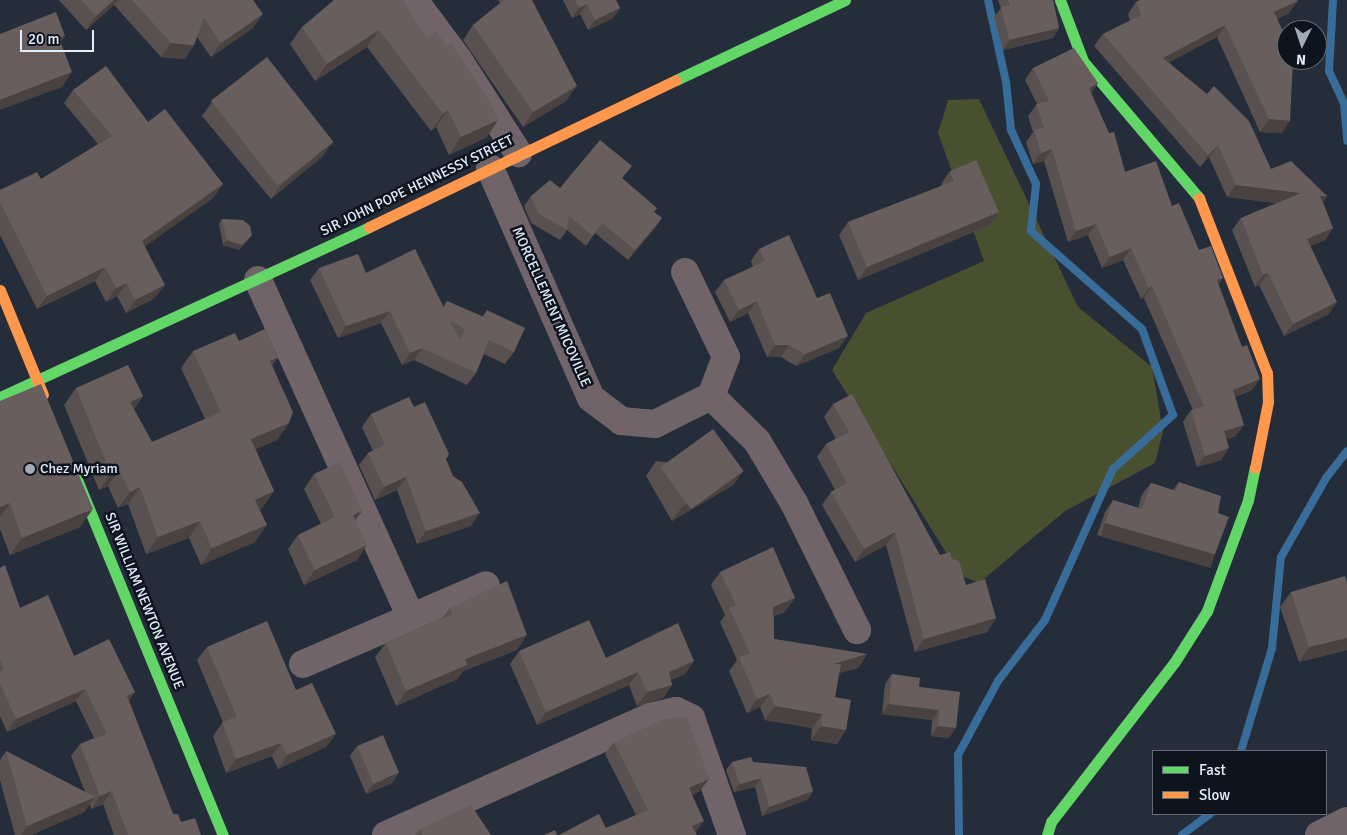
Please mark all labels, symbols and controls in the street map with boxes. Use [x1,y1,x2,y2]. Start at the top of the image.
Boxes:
scale bar [22,20,96,52]
north arrow [1277,20,1327,70]
text: 20 m [28,30,59,48]
text: N [1296,51,1306,68]
street label: SIR JOHN POPE HENNESSY STREET [318,132,516,240]
street label: MORCELLEMENT MICOVILLE [508,224,594,390]
place label: Chez Myriam [40,461,118,477]
marker: Chez Myriam [24,463,36,475]
street label: SIR WILLIAM NEWTON AVENUE [101,510,187,692]
legend [1152,750,1327,815]
text: Fast [1199,761,1226,779]
text: Slow [1199,786,1230,804]

